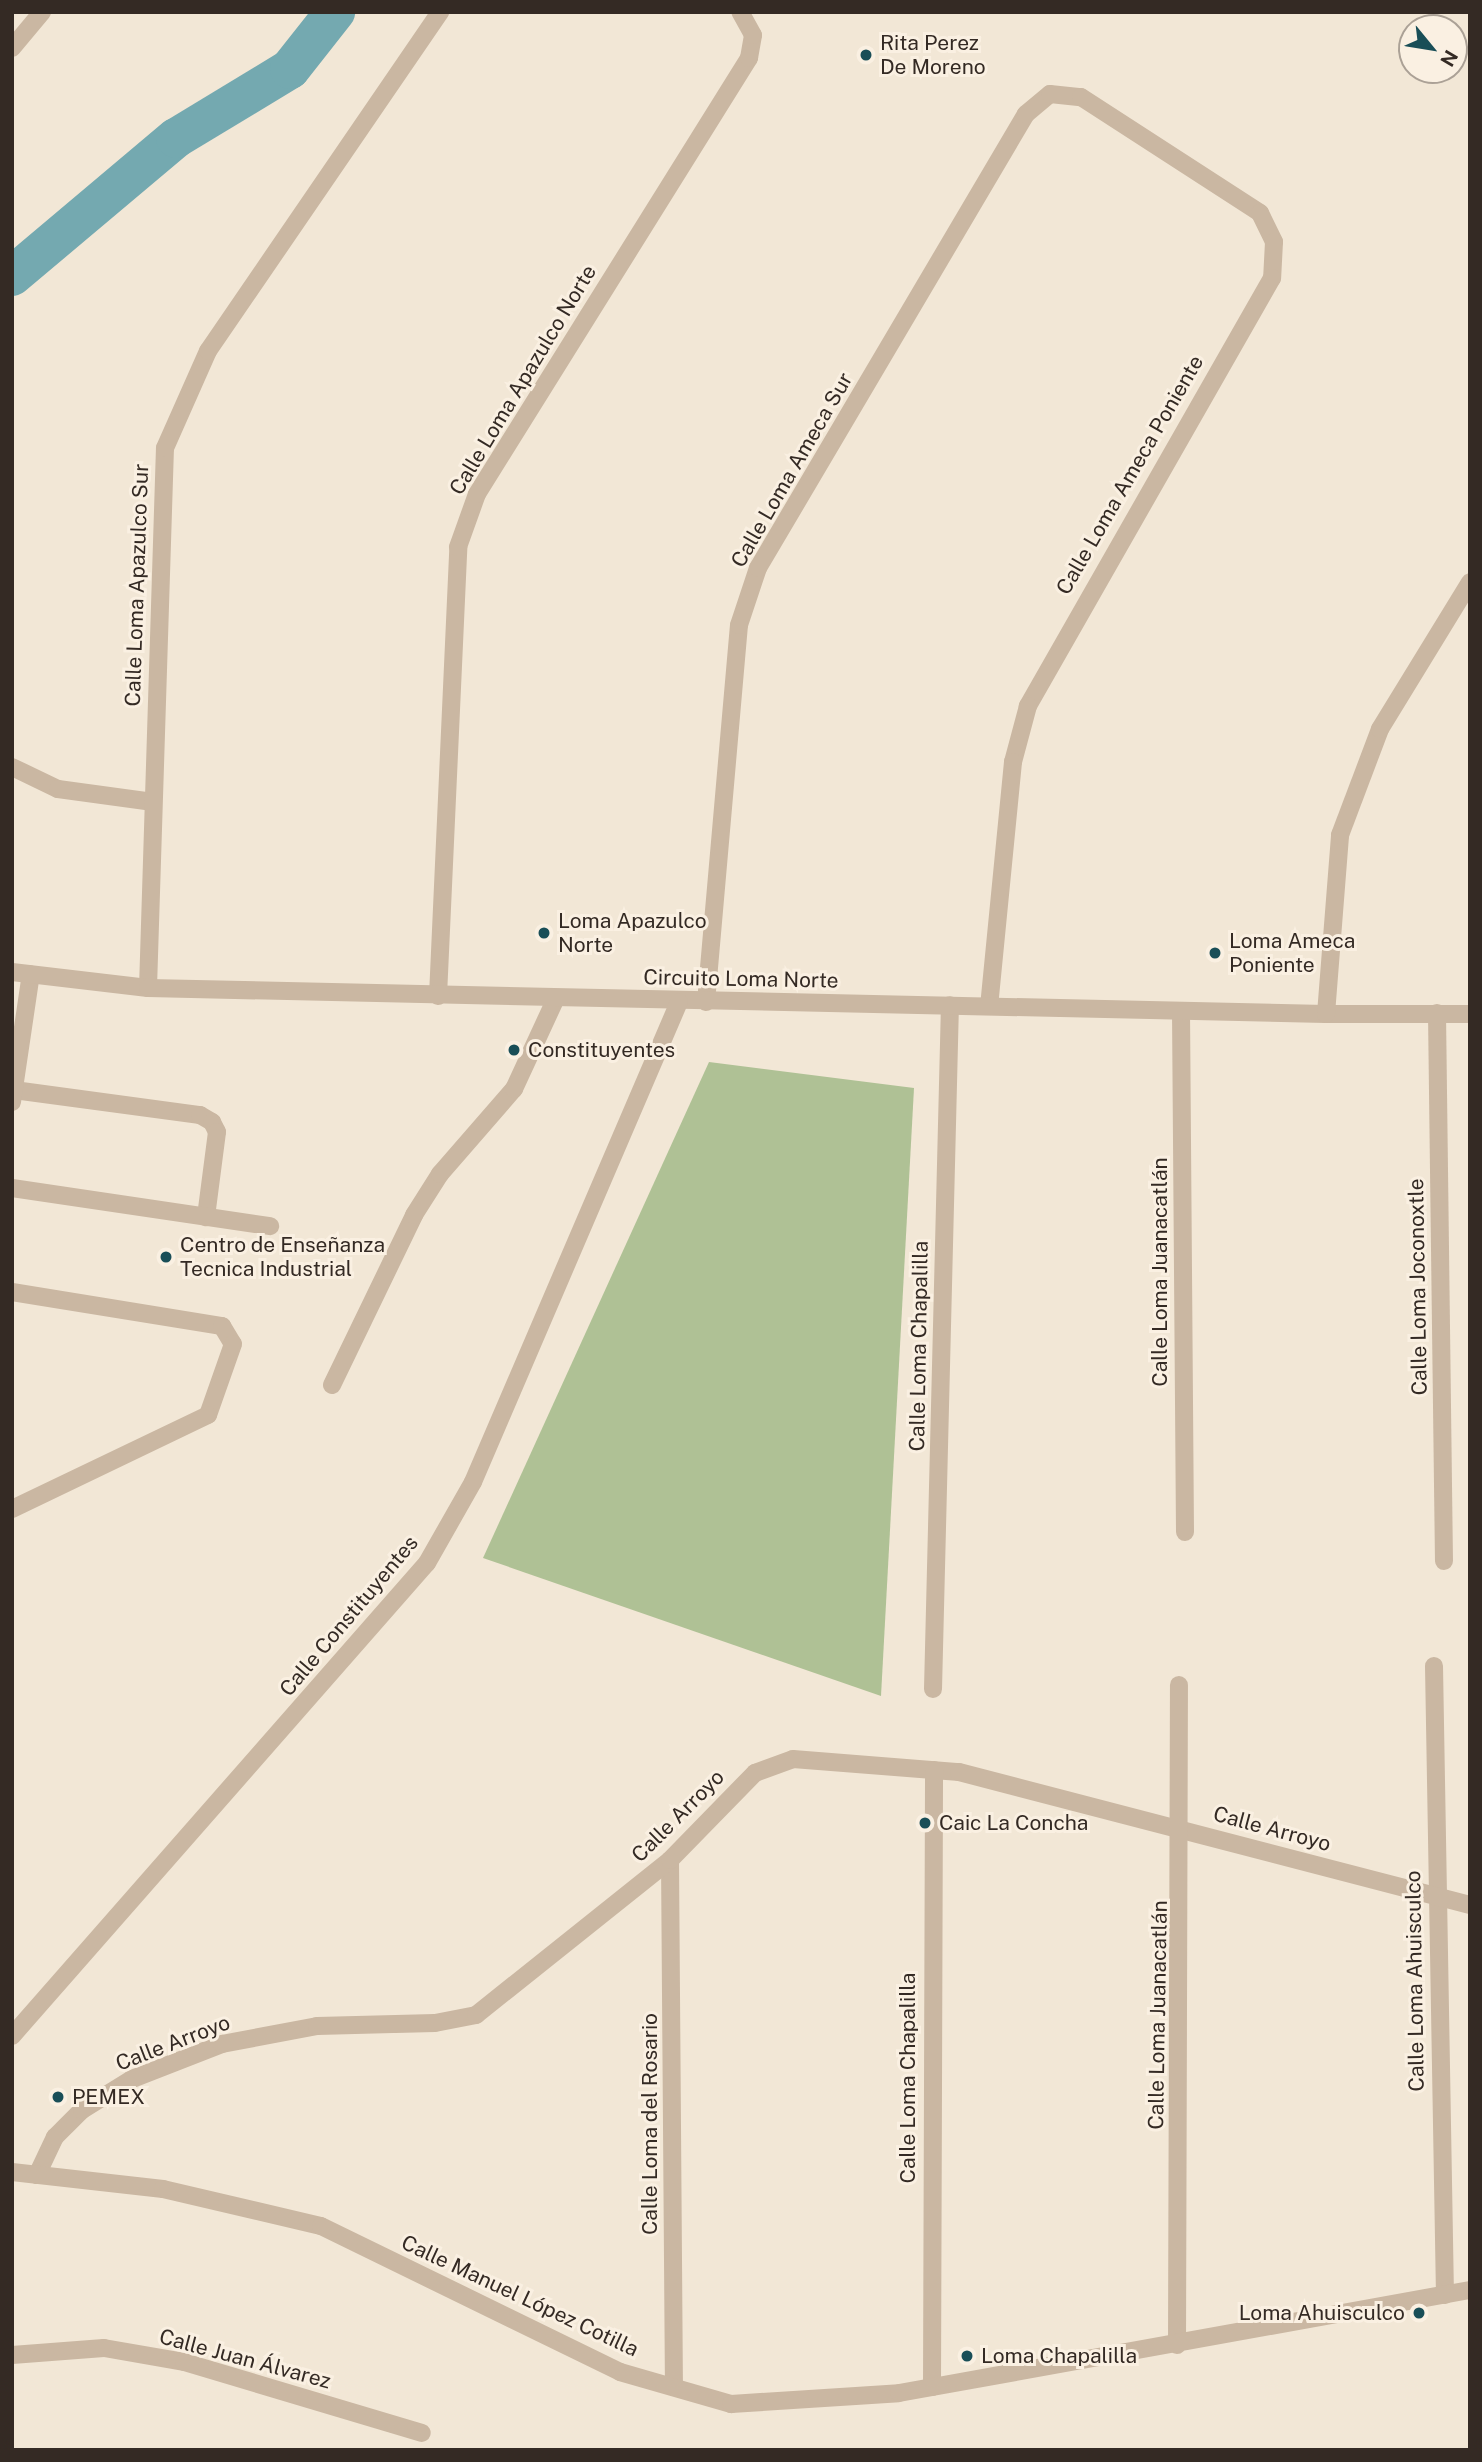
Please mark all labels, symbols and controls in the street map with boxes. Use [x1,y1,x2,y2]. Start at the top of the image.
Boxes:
north arrow [1398,14,1468,84]
place label: Rita Perez De Moreno [880,30,986,80]
marker: Rita Perez De Moreno [858,47,874,63]
text: N [1436,47,1463,70]
street label: Calle Loma Apazulco Norte [444,260,602,500]
street label: Calle Loma Ameca Poniente [1051,351,1209,599]
street label: Calle Loma Ameca Sur [726,368,858,572]
street label: Calle Loma Apazulco Sur [120,463,154,707]
place label: Loma Apazulco Norte [558,908,707,958]
marker: Loma Apazulco Norte [536,925,552,941]
place label: Loma Ameca Poniente [1229,928,1355,978]
marker: Loma Ameca Poniente [1207,945,1223,961]
street label: Circuito Loma Norte [643,965,839,993]
place label: Constituyentes [528,1037,675,1063]
marker: Constituyentes [506,1042,522,1058]
street label: Calle Loma Juanacatlán [1147,1157,1173,1387]
street label: Calle Loma Joconoxtle [1404,1178,1432,1396]
place label: Centro de Enseñanza Tecnica Industrial [180,1232,386,1282]
street label: Calle Loma Chapalilla [905,1240,933,1452]
marker: Centro de Enseñanza Tecnica Industrial [158,1249,174,1265]
street label: Calle Constituyentes [274,1531,424,1701]
street label: Calle Arroyo [626,1764,730,1868]
street label: Calle Arroyo [1210,1801,1334,1857]
place label: Caic La Concha [939,1810,1089,1836]
marker: Caic La Concha [917,1815,933,1831]
street label: Calle Loma Ahuisculco [1400,1870,1430,2092]
street label: Calle Loma Juanacatlán [1143,1900,1173,2130]
street label: Calle Loma Chapalilla [895,1973,921,2183]
street label: Calle Arroyo [112,2010,234,2076]
street label: Calle Loma del Rosario [637,2013,663,2235]
place label: PEMEX [72,2084,145,2110]
marker: PEMEX [50,2089,66,2105]
street label: Calle Manuel López Cotilla [397,2230,643,2362]
place label: Loma Ahuisculco [1239,2300,1405,2326]
marker: Loma Ahuisculco [1411,2305,1427,2321]
street label: Calle Juan Álvarez [156,2324,334,2394]
place label: Loma Chapalilla [981,2343,1137,2369]
marker: Loma Chapalilla [959,2348,975,2364]

